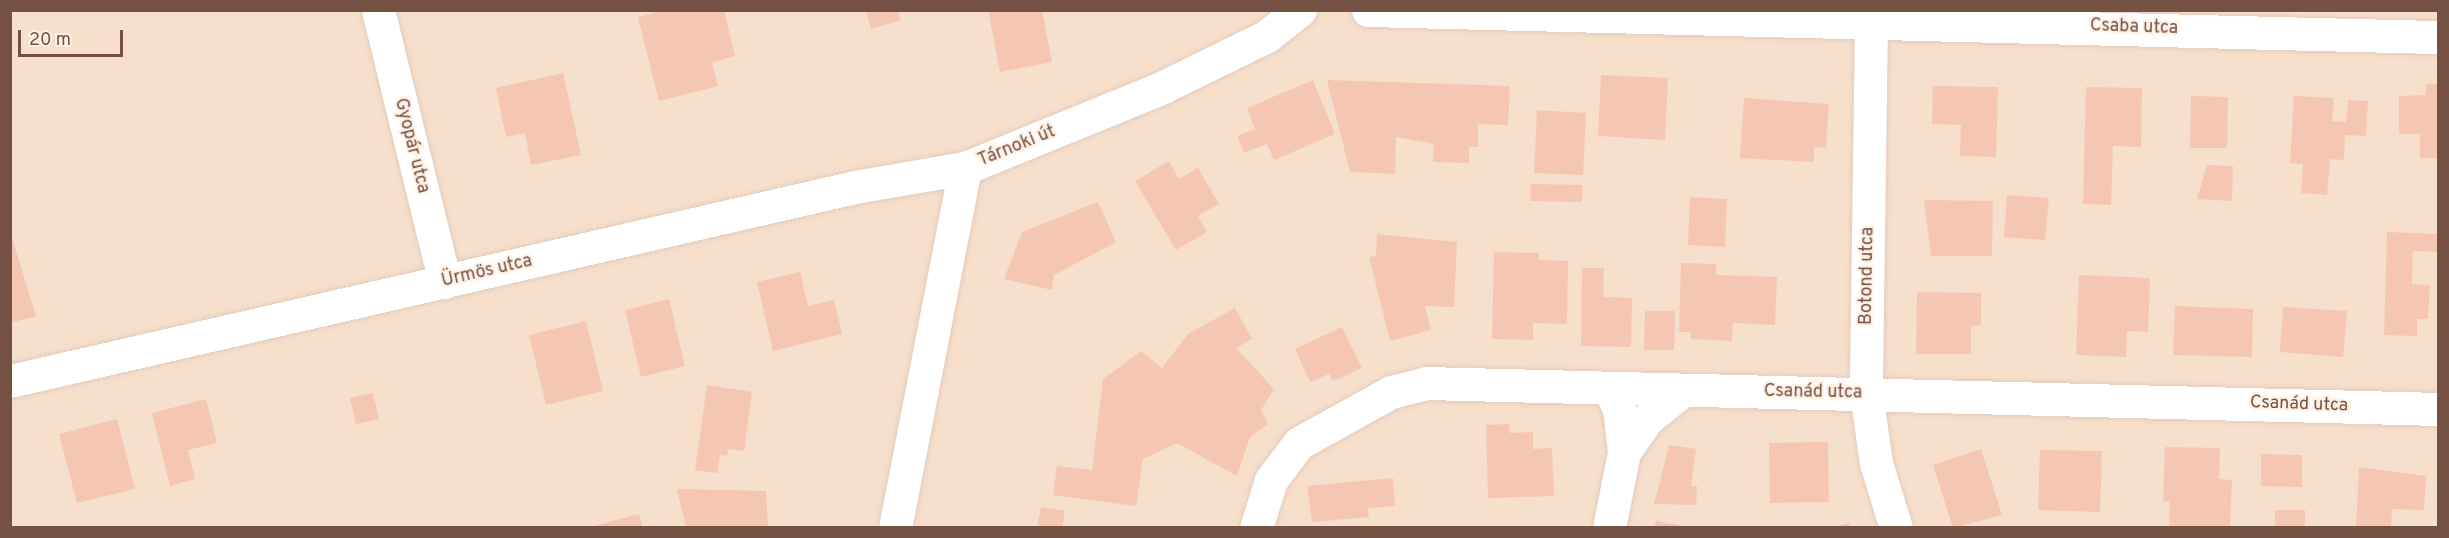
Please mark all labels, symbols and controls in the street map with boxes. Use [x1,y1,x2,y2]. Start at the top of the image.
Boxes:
street label: Csaba utca [2089,16,2179,40]
scale bar [21,18,126,56]
text: 20 m [29,29,71,52]
street label: Gyopár utca [389,96,433,196]
street label: Tárnoki út [975,122,1059,172]
street label: Botond utca [1856,227,1880,325]
street label: Ürmös utca [439,251,535,293]
street label: Csanád utca [1764,381,1862,405]
street label: Csanád utca [2249,392,2349,418]

